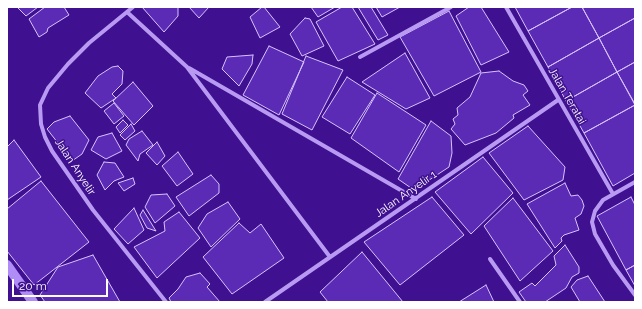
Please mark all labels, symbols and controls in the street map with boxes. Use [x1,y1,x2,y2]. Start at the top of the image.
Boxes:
street label: Jalan Teratai [545,65,589,127]
street label: Jalan Anyelir [52,136,98,198]
street label: Jalan Anyelir 1 [373,168,439,220]
scale bar [14,271,110,297]
text: 20 m [19,279,47,293]

